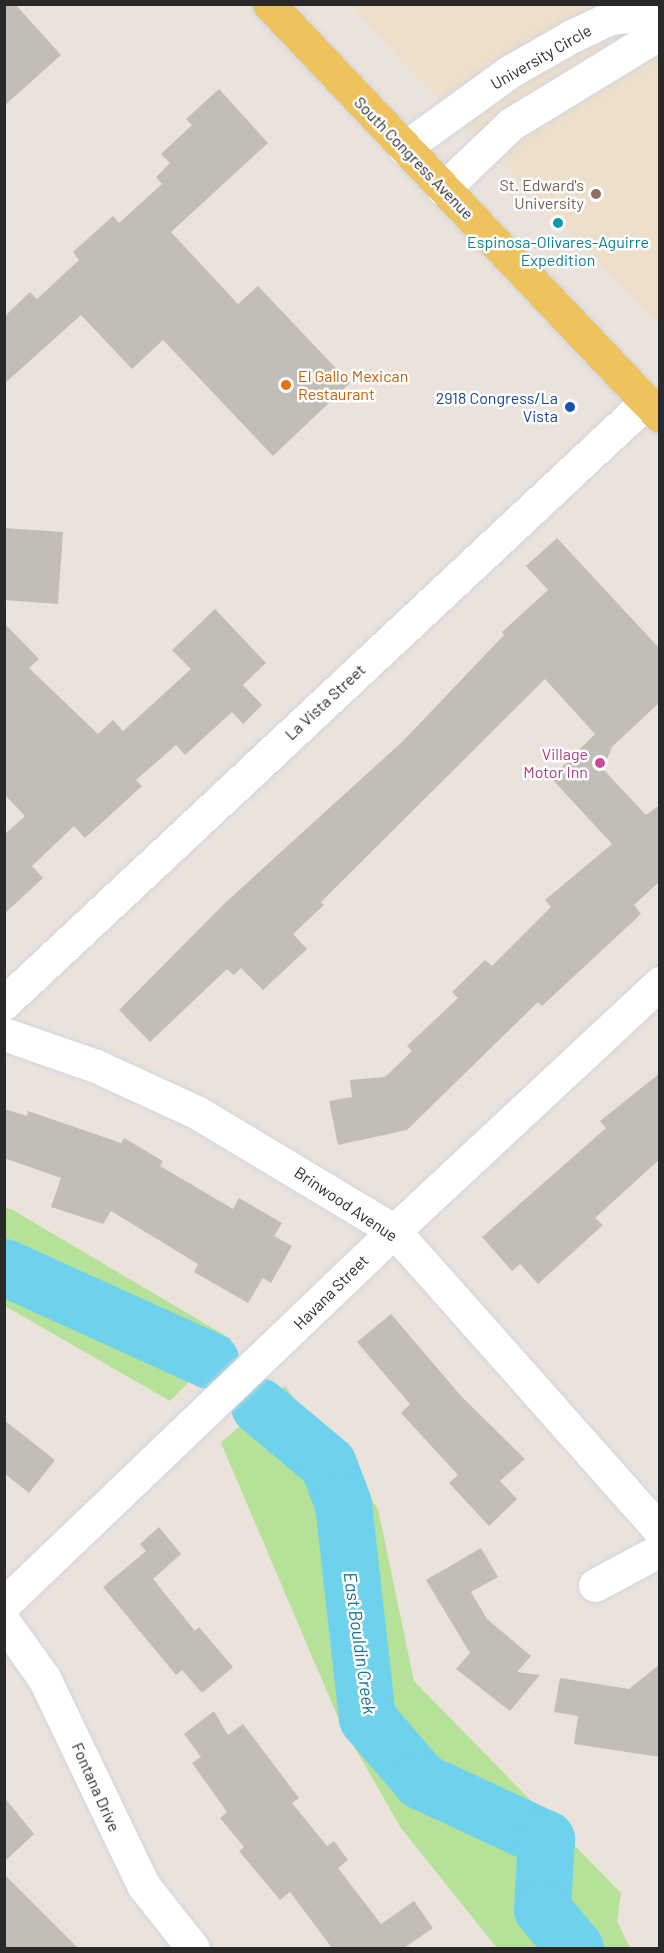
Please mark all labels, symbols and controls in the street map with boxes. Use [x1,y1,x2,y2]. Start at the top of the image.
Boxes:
street label: University Circle [487,20,595,94]
street label: South Congress Avenue [350,93,478,223]
place label: St. Edward's University [499,175,584,213]
marker: St. Edward's University [589,187,603,201]
marker: Espinosa-Olivares-Aguirre Expedition [551,216,565,230]
place label: Espinosa-Olivares-Aguirre Expedition [467,232,649,270]
place label: El Gallo Mexican Restaurant [298,366,408,404]
marker: El Gallo Mexican Restaurant [279,378,293,392]
place label: 2918 Congress/La Vista [436,388,558,426]
marker: 2918 Congress/La Vista [563,400,577,414]
street label: La Vista Street [281,660,369,744]
place label: Village Motor Inn [523,744,588,782]
marker: Village Motor Inn [593,756,607,770]
street label: Brinwood Avenue [291,1163,401,1245]
street label: Havana Street [290,1251,372,1333]
water label: East Bouldin Creek [339,1571,381,1715]
street label: Fontana Drive [68,1740,124,1834]

